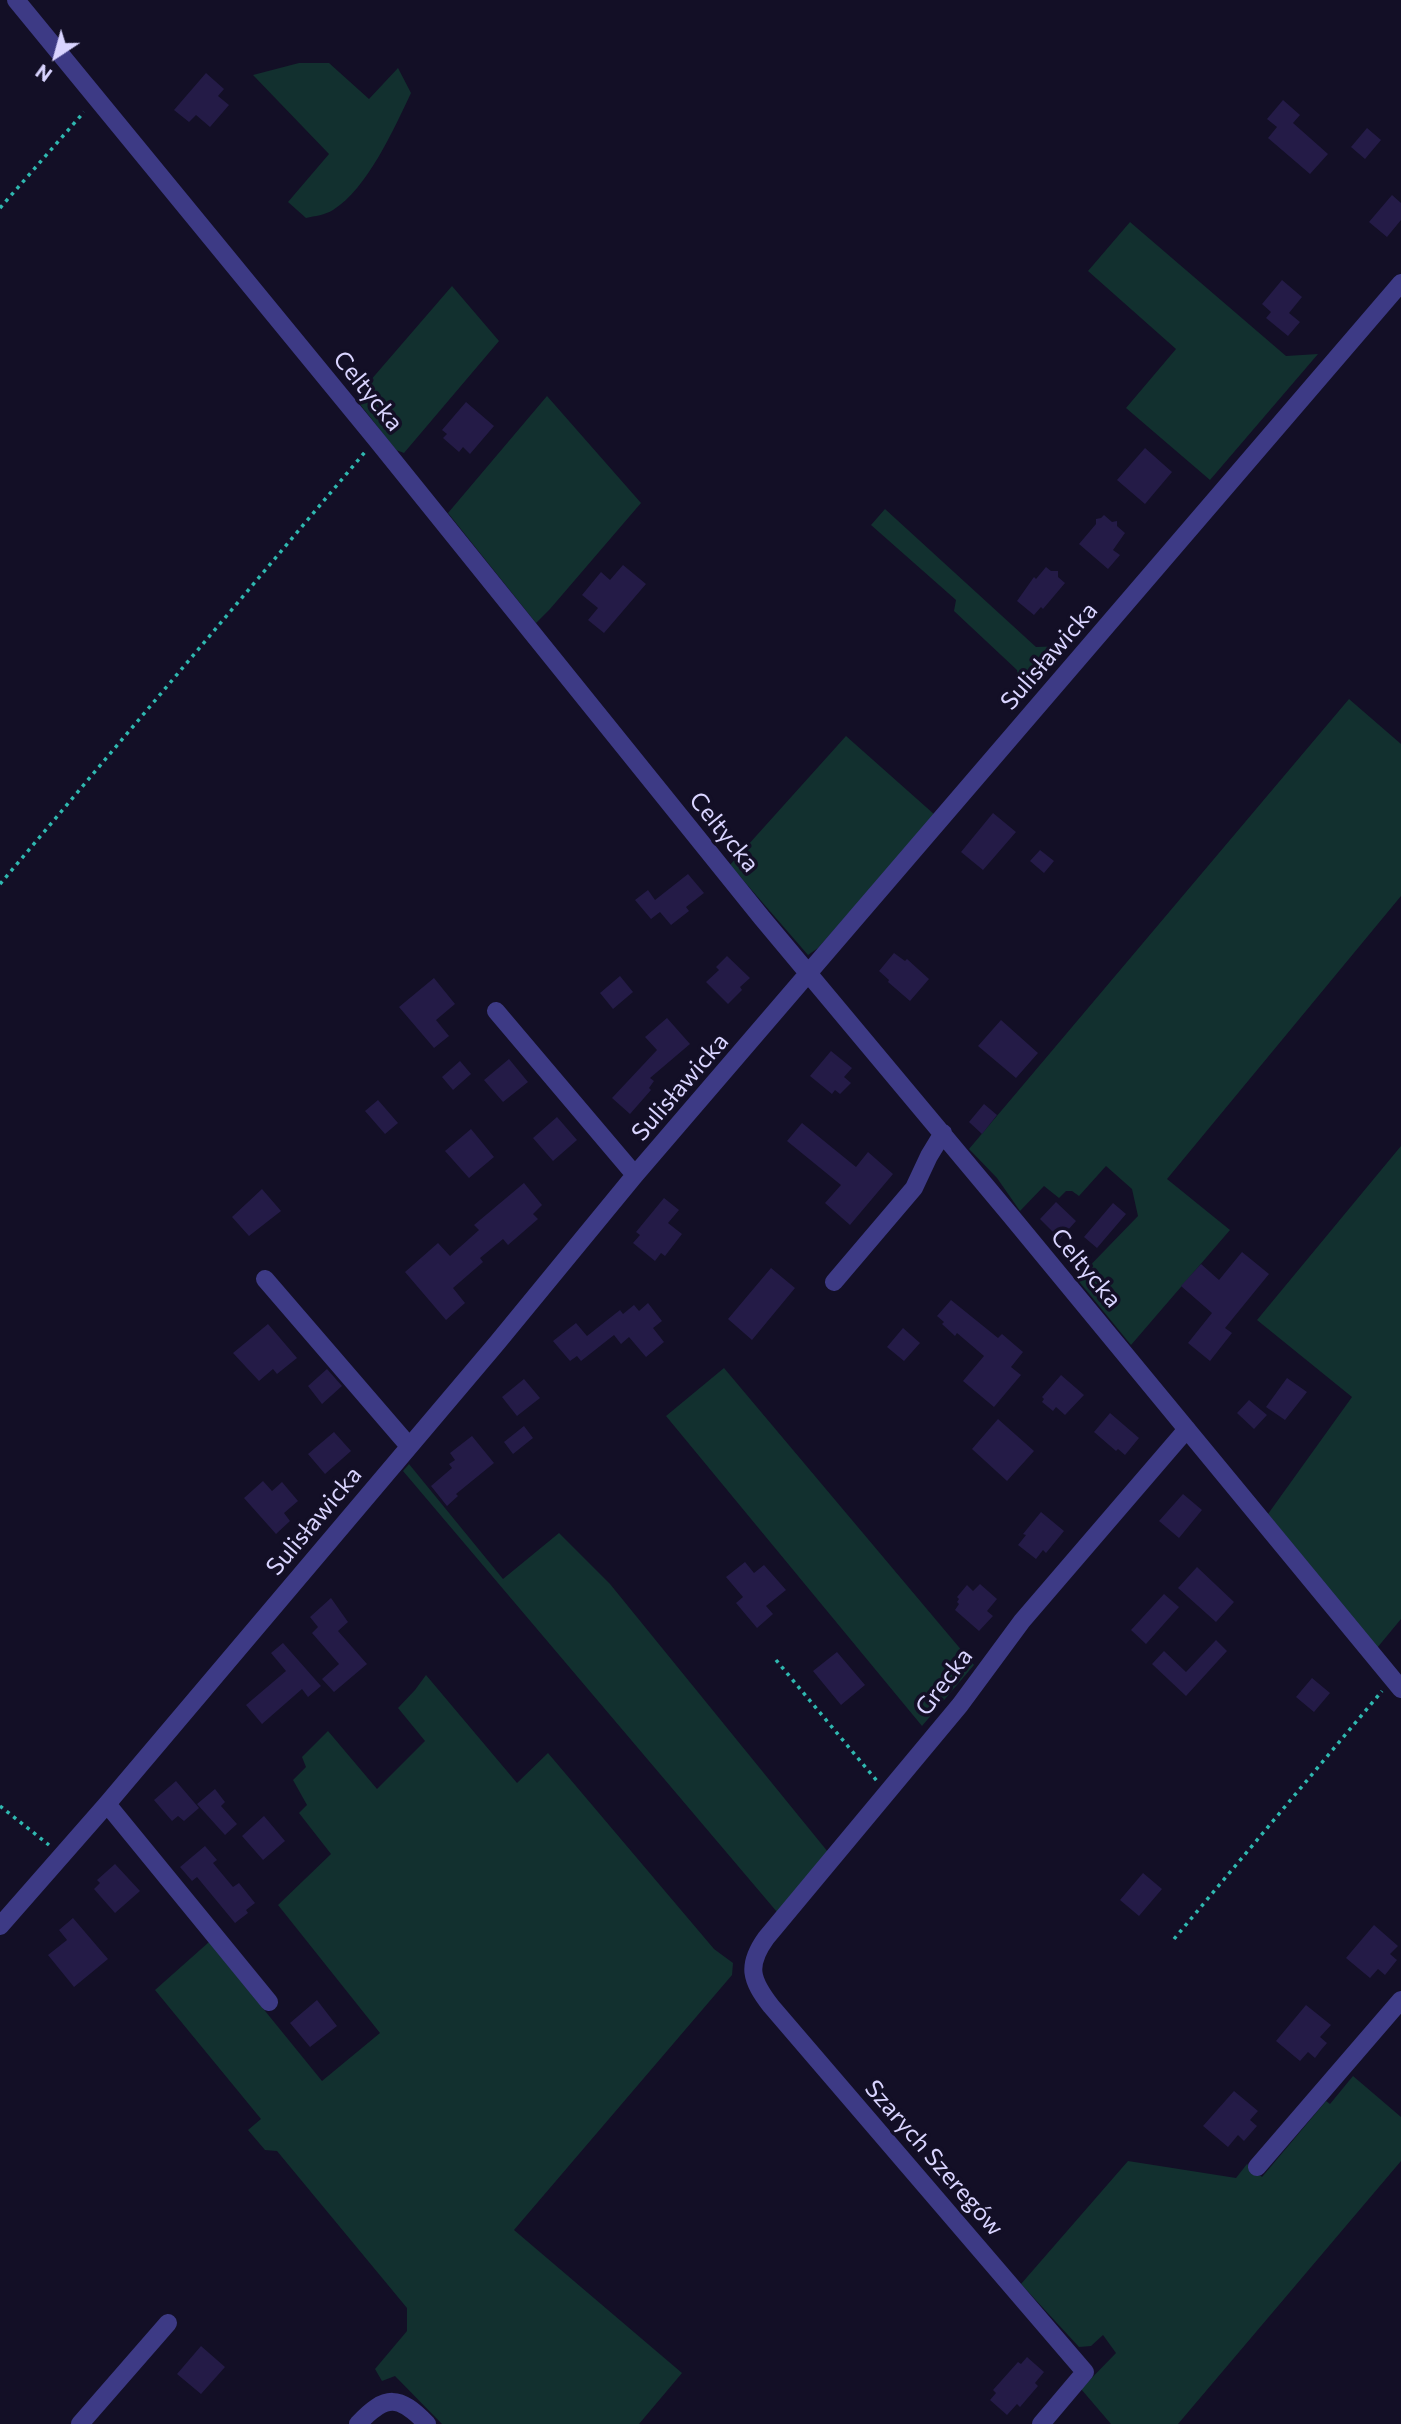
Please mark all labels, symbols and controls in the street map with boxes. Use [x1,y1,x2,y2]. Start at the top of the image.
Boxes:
north arrow [21,21,91,91]
text: N [31,60,56,87]
street label: Celtycka [327,345,409,437]
street label: Sulisławicka [995,596,1103,716]
street label: Celtycka [683,786,765,878]
street label: Sulisławicka [626,1027,734,1147]
street label: Celtycka [1045,1223,1127,1313]
street label: Sulisławicka [260,1461,368,1581]
street label: Grecka [909,1643,979,1721]
street label: Szarych Szeregów [859,2074,1009,2242]

